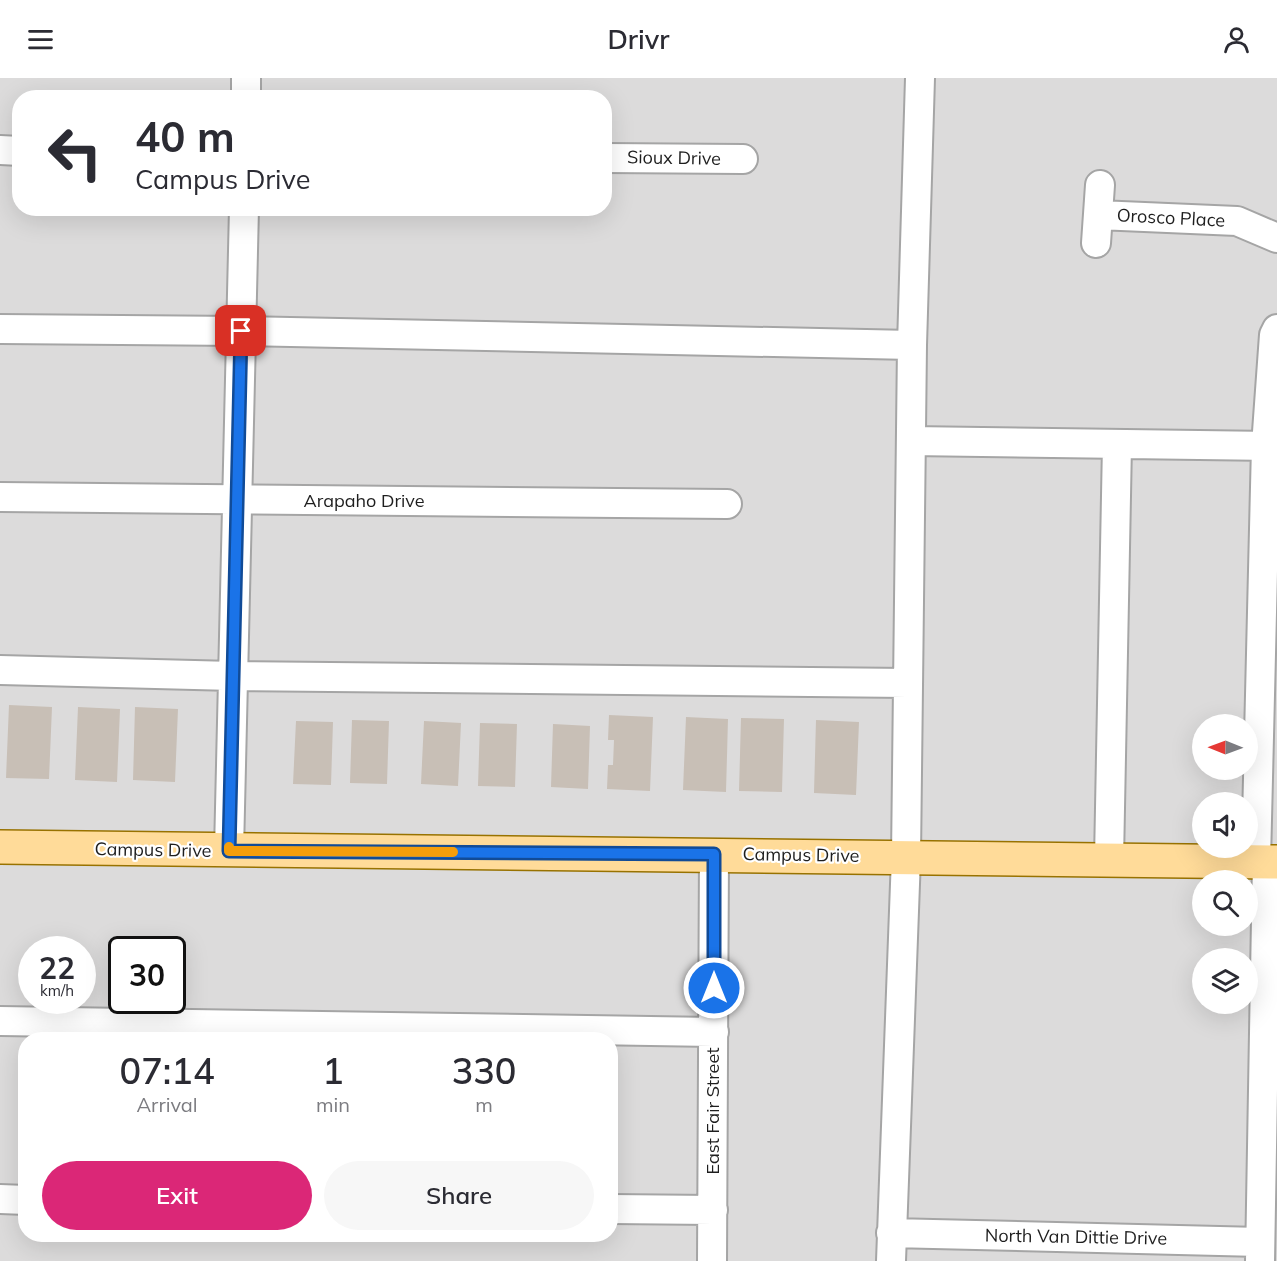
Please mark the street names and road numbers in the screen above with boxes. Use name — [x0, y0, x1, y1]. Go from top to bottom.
street label: Sioux Drive — [627, 145, 721, 170]
street label: Orosco Place — [1116, 203, 1226, 232]
street label: Arapaho Drive — [303, 489, 425, 512]
street label: Campus Drive — [94, 837, 212, 862]
street label: Campus Drive — [742, 842, 860, 867]
street label: East Fair Street — [701, 1048, 724, 1174]
street label: North Van Dittie Drive — [985, 1223, 1167, 1250]

